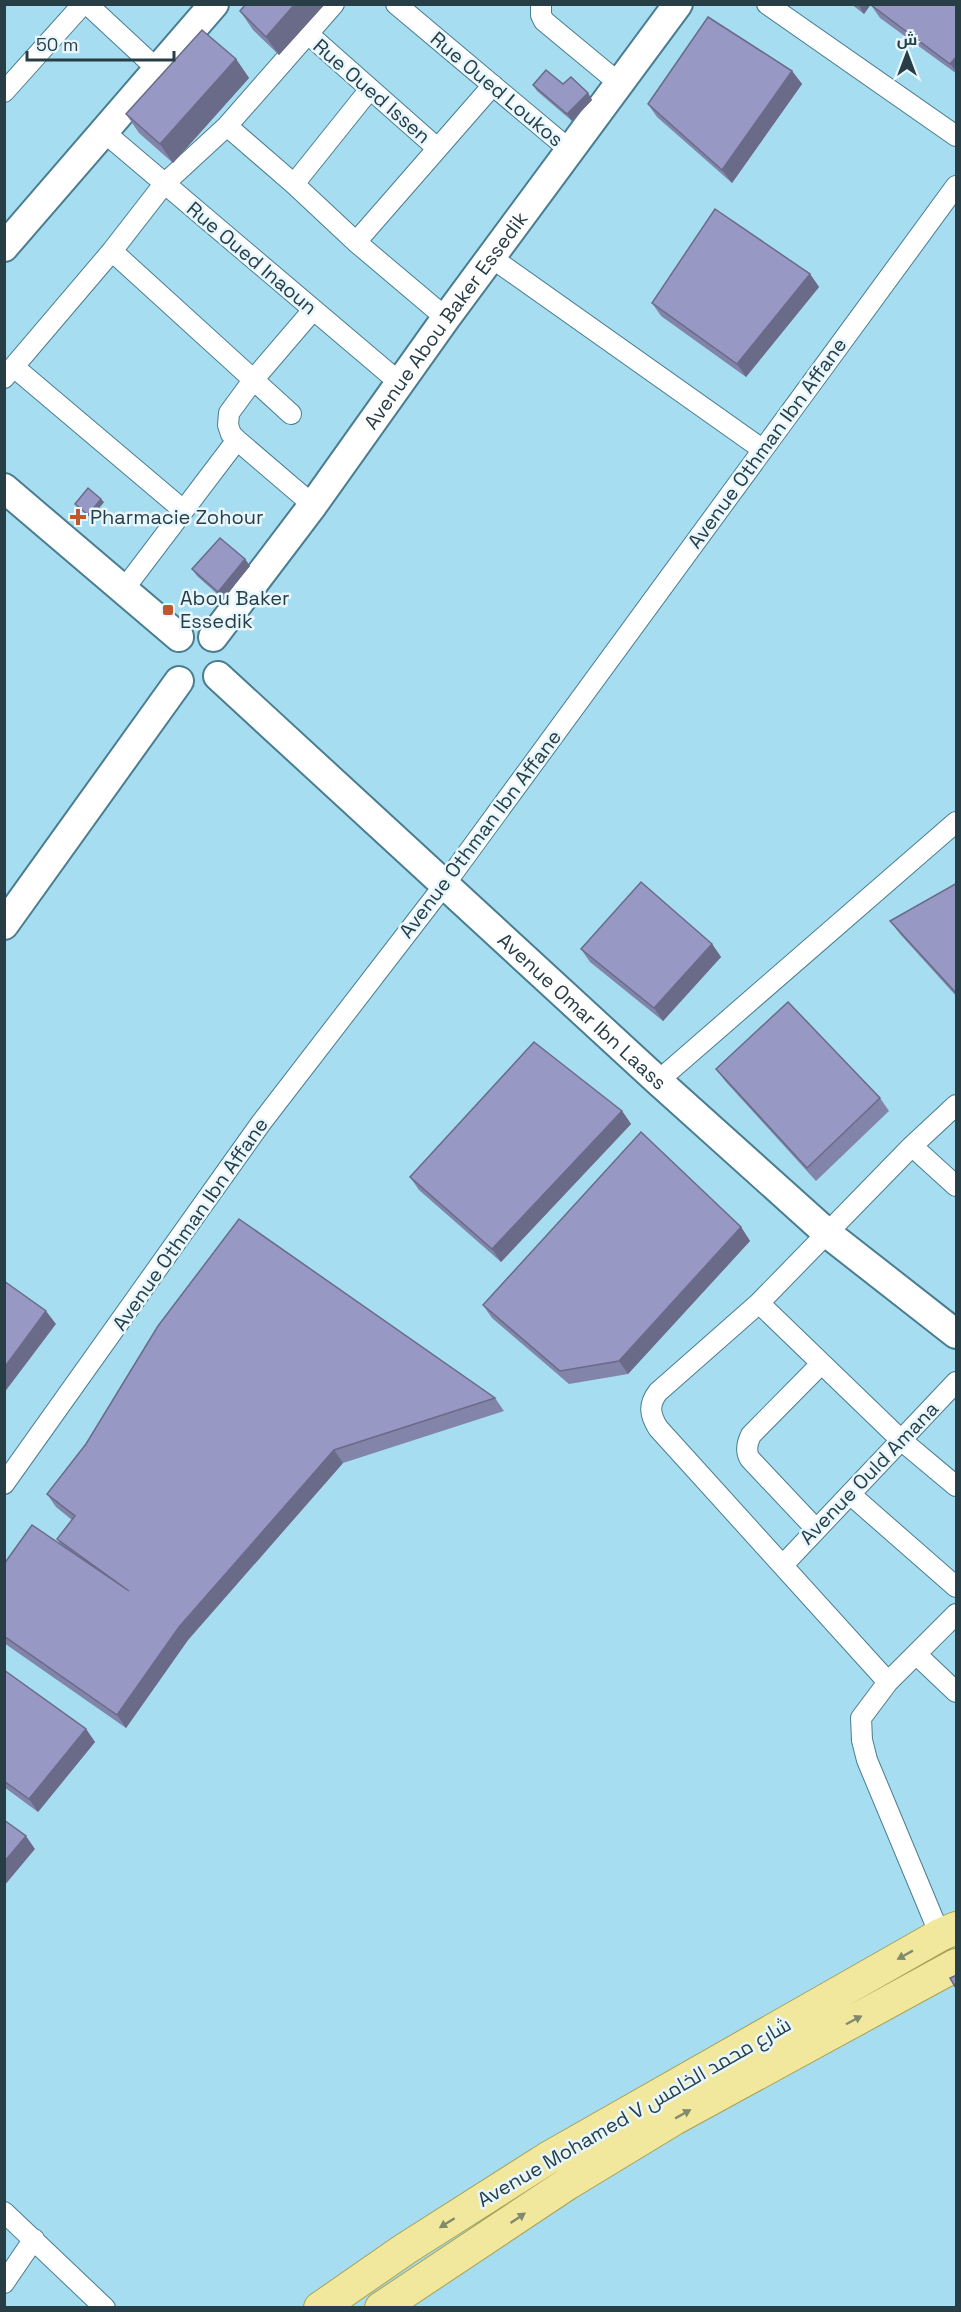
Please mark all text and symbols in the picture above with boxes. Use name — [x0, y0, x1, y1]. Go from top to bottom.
scale bar — [27, 24, 174, 62]
north arrow — [877, 24, 937, 84]
street label: Rue Oued Loukos — [425, 26, 569, 152]
text: ش — [897, 29, 917, 50]
text: 50 m — [36, 33, 78, 56]
street label: Rue Oued Issen — [308, 33, 436, 149]
street label: Rue Oued Inaoun — [181, 196, 323, 320]
street label: Avenue Abou Baker Essedik — [358, 206, 534, 434]
street label: Avenue Othman Ibn Affane — [682, 332, 852, 554]
place label: Pharmacie Zohour — [90, 504, 264, 530]
marker: Pharmacie Zohour — [71, 510, 85, 524]
place label: Abou Baker Essedik — [180, 585, 290, 634]
marker: Abou Baker Essedik — [161, 603, 175, 617]
street label: Avenue Othman Ibn Affane — [393, 725, 567, 943]
street label: Avenue Omar Ibn Laass — [492, 927, 672, 1096]
street label: Avenue Othman Ibn Affane — [106, 1112, 274, 1336]
street label: Avenue Ould Amana — [794, 1396, 944, 1550]
one-way arrow — [896, 1950, 913, 1960]
street label: Avenue Mohamed V شارع محمد الخامس — [472, 2011, 796, 2214]
one-way arrow — [845, 2015, 862, 2025]
one-way arrow — [674, 2109, 691, 2119]
one-way arrow — [509, 2212, 525, 2224]
one-way arrow — [438, 2218, 455, 2229]

